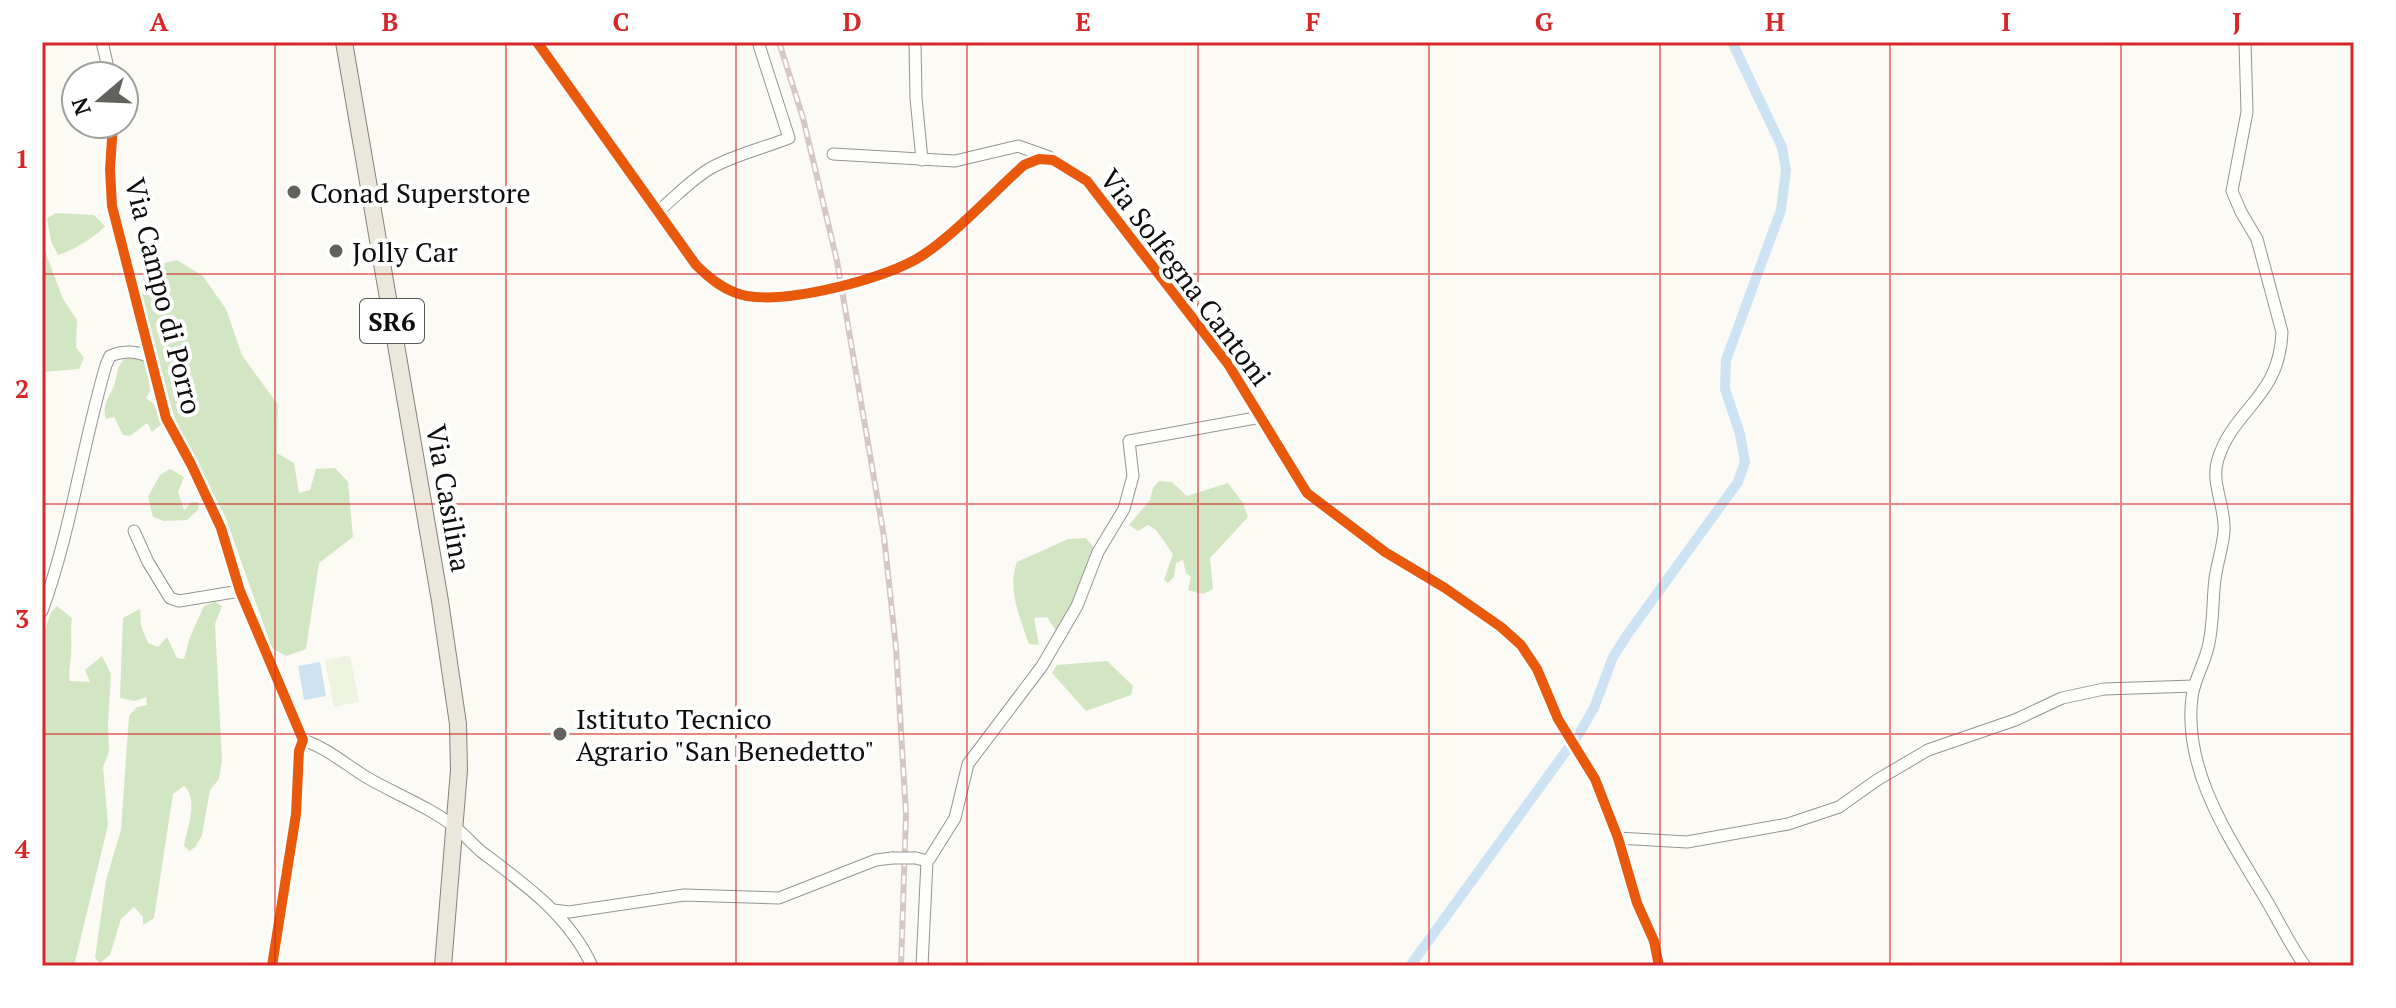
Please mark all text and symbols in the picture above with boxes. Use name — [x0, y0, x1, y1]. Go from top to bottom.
text: A — [150, 4, 169, 38]
text: B — [382, 4, 398, 38]
text: C — [613, 4, 629, 38]
text: D — [842, 4, 862, 38]
text: E — [1075, 4, 1091, 38]
text: F — [1306, 4, 1321, 38]
text: G — [1535, 4, 1554, 38]
text: H — [1765, 4, 1785, 38]
text: I — [2001, 4, 2011, 38]
text: J — [2232, 4, 2242, 38]
north arrow — [60, 60, 140, 140]
text: N — [64, 94, 97, 119]
text: 1 — [15, 141, 29, 175]
street label: Via Solfegna Cantoni — [1092, 161, 1280, 393]
street label: Via Campo di Porro — [117, 174, 211, 418]
place label: Conad Superstore — [310, 174, 531, 211]
marker: Conad Superstore — [285, 183, 303, 201]
place label: Jolly Car — [352, 233, 458, 270]
marker: Jolly Car — [327, 242, 345, 260]
road number: SR6 — [360, 299, 424, 343]
text: 2 — [15, 371, 29, 405]
street label: Via Casilina — [418, 421, 480, 575]
text: 3 — [15, 601, 29, 635]
place label: Istituto Tecnico Agrario "San Benedetto" — [576, 700, 875, 769]
marker: Istituto Tecnico Agrario "San Benedetto" — [551, 725, 569, 743]
text: 4 — [15, 831, 30, 865]

